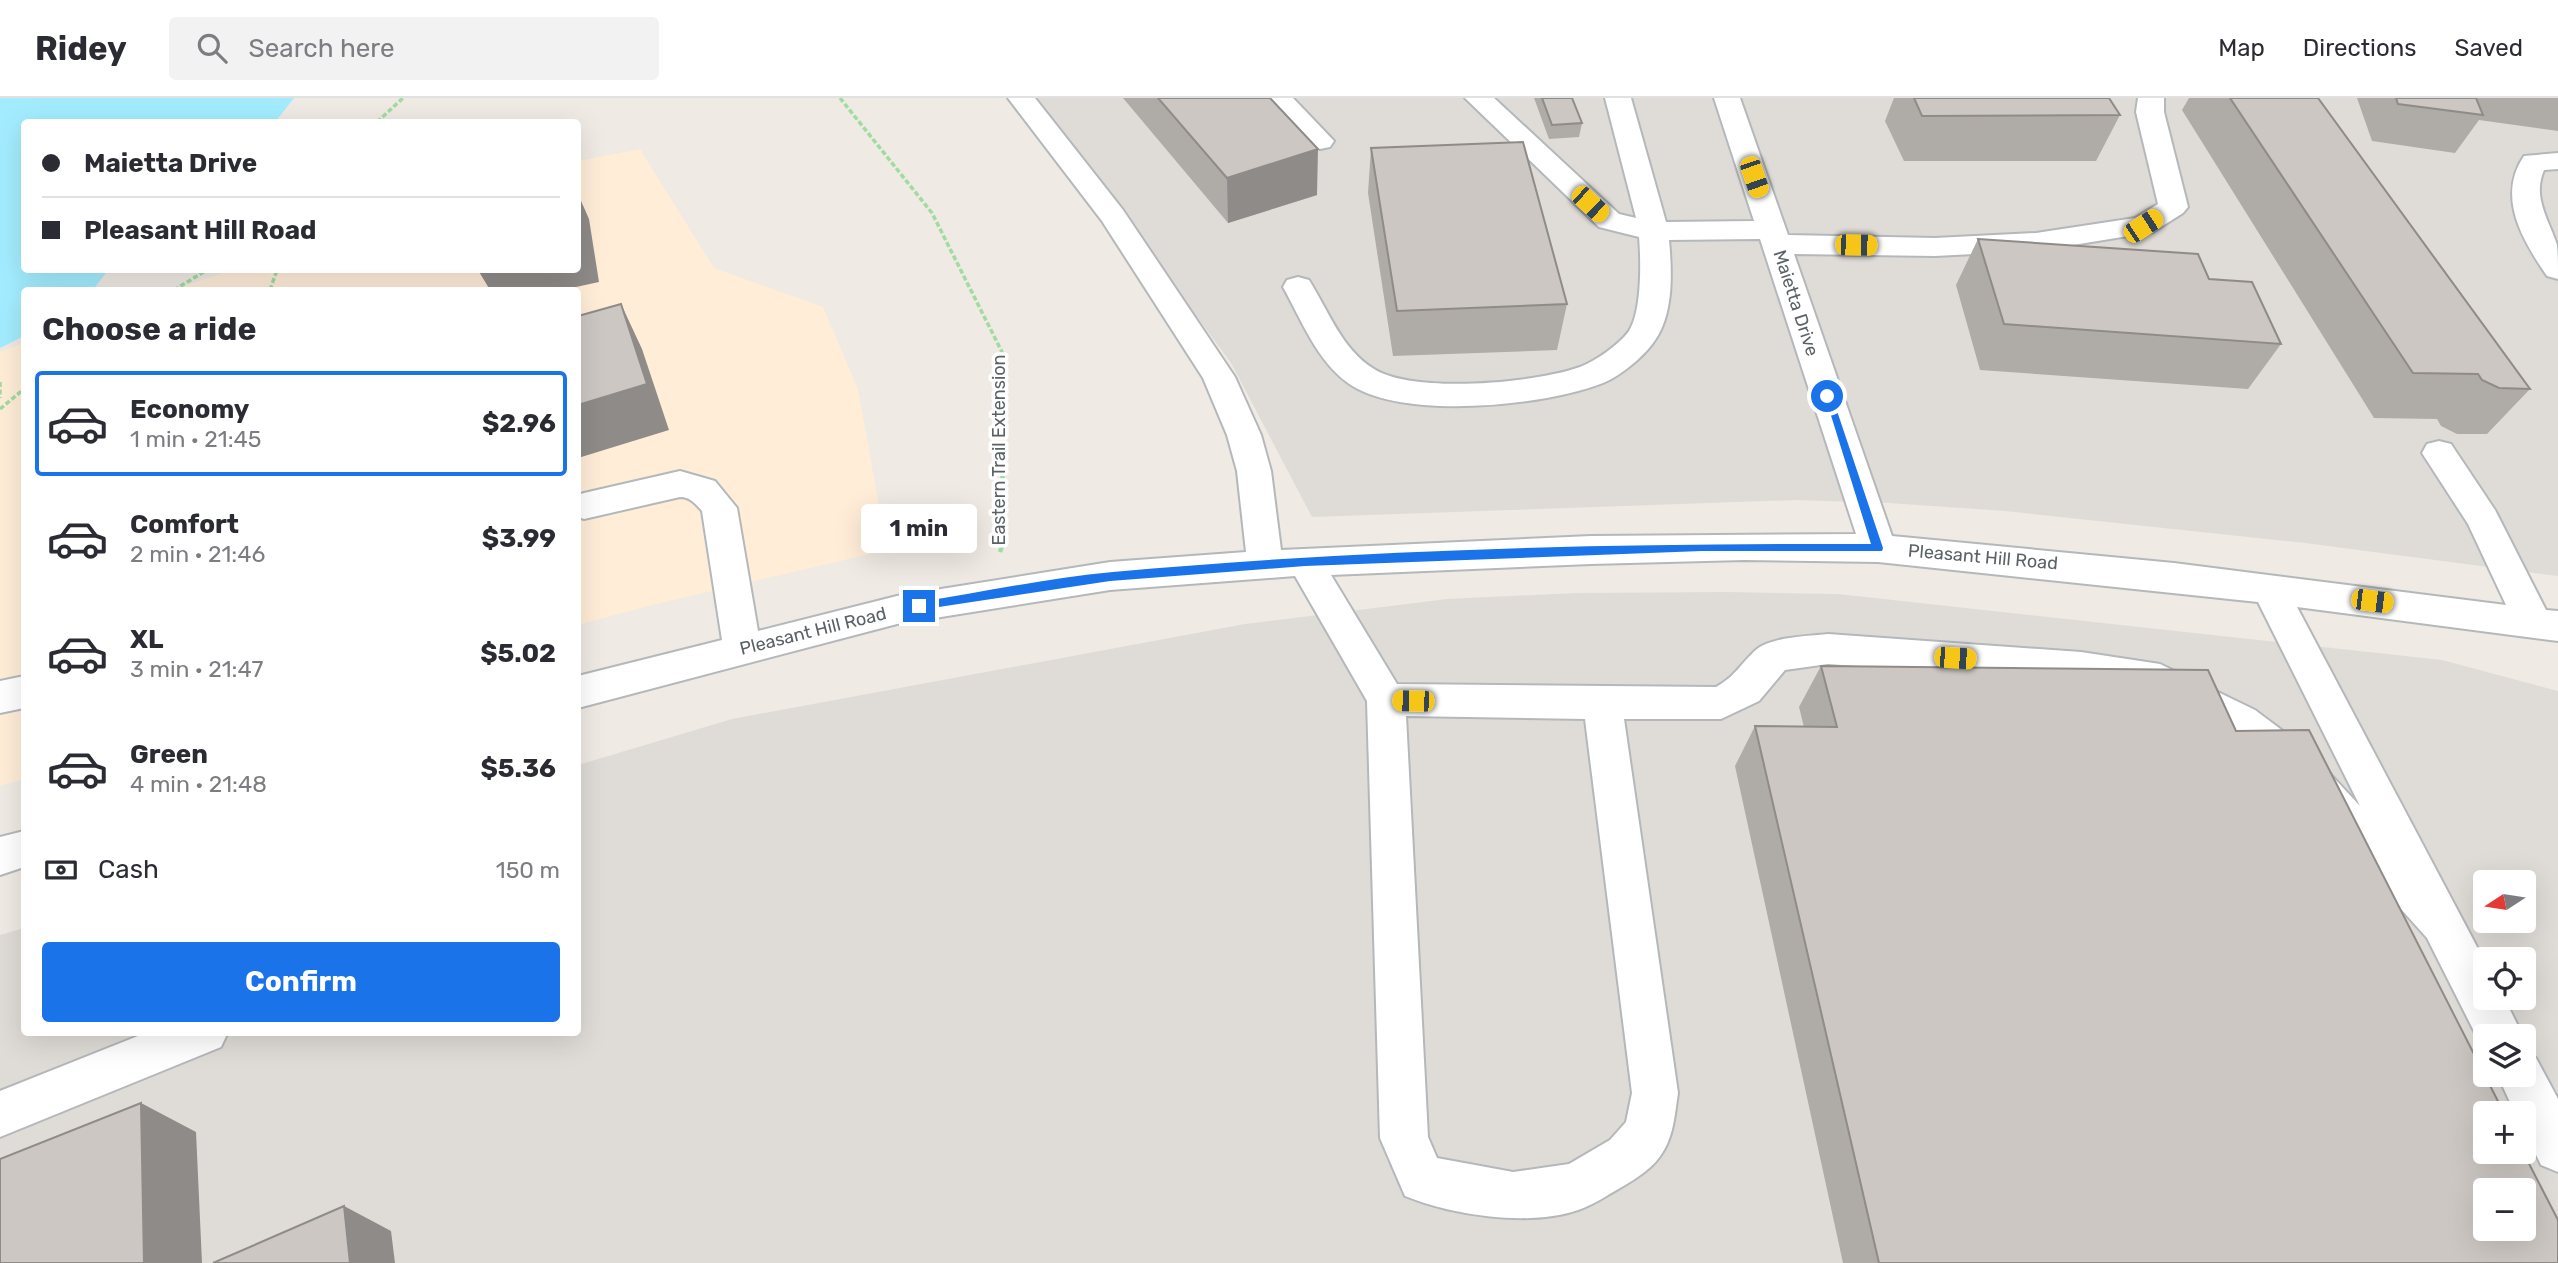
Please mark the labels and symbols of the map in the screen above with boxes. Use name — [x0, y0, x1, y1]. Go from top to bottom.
car — [1738, 154, 1771, 200]
car — [1568, 182, 1613, 226]
car — [2120, 206, 2167, 246]
car — [1835, 234, 1878, 256]
street label: Maietta Drive — [1768, 247, 1824, 359]
street label: Eastern Trail Extension — [988, 355, 1010, 545]
route start — [1811, 380, 1843, 412]
callout: 1 min — [861, 504, 977, 554]
street label: Pleasant Hill Road — [1907, 539, 2059, 575]
car — [2350, 588, 2395, 614]
route end — [903, 590, 935, 622]
street label: Pleasant Hill Road — [737, 602, 889, 660]
car — [1934, 646, 1977, 670]
car — [1392, 690, 1435, 712]
north arrow — [2473, 870, 2536, 933]

